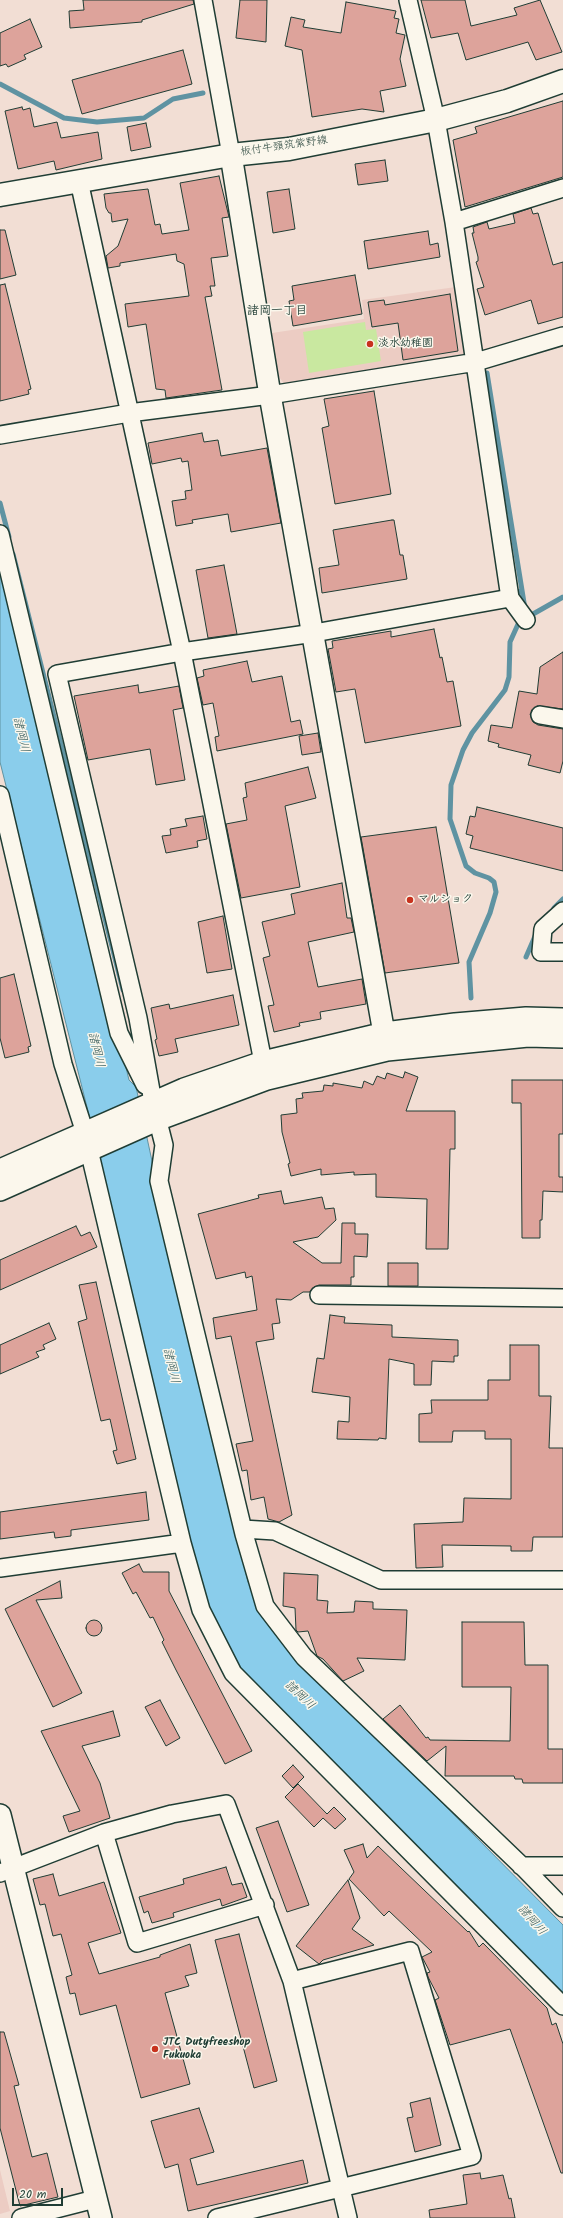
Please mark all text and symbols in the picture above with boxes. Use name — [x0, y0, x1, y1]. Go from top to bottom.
street label: 板付牛頸筑紫野線 — [240, 134, 328, 160]
district label: 諸岡一丁目 — [247, 305, 307, 319]
place label: 淡水幼稚園 — [378, 337, 433, 351]
marker: 淡水幼稚園 — [365, 339, 375, 349]
water label: 諸岡川 — [9, 716, 31, 754]
place label: マルショク — [418, 893, 473, 907]
marker: マルショク — [405, 895, 415, 905]
water label: 諸岡川 — [84, 1031, 106, 1069]
water label: 諸岡川 — [159, 1347, 181, 1385]
water label: 諸岡川 — [281, 1678, 317, 1714]
water label: 諸岡川 — [514, 1903, 548, 1939]
place label: JTC Dutyfreeshop Fukuoka — [163, 2036, 250, 2062]
marker: JTC Dutyfreeshop Fukuoka — [150, 2044, 160, 2054]
scale bar — [14, 2180, 65, 2206]
text: 20 m — [19, 2185, 46, 2204]

